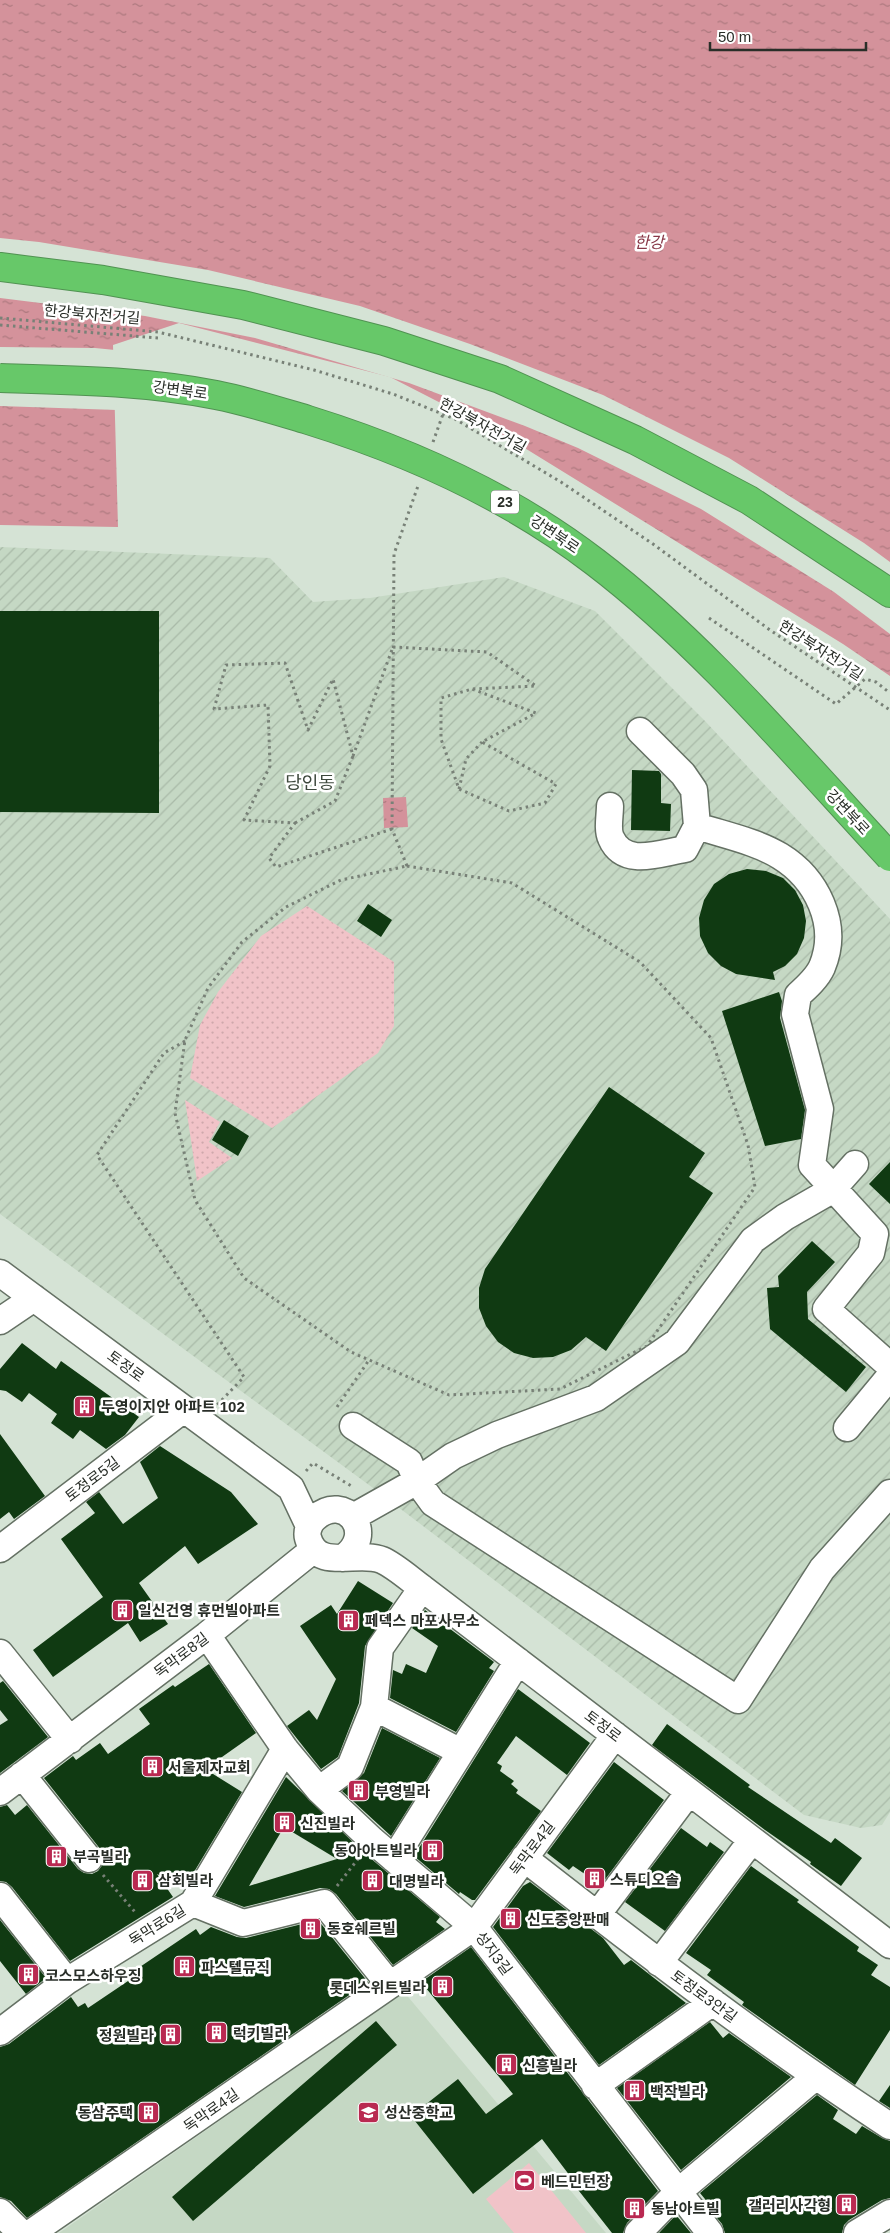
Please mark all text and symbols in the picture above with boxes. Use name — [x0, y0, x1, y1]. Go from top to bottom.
scale bar — [710, 20, 866, 52]
text: 50 m — [718, 28, 751, 45]
water label: 한강 — [634, 234, 666, 251]
street label: 한강북자전거길 — [43, 301, 141, 327]
street label: 강변북로 — [151, 378, 209, 402]
street label: 한강북자전거길 — [437, 394, 529, 456]
road number: 23 — [491, 491, 519, 514]
street label: 강변북로 — [527, 512, 583, 556]
street label: 한강북자전거길 — [776, 617, 866, 683]
district label: 당인동 — [285, 773, 335, 793]
street label: 강변북로 — [823, 786, 873, 838]
street label: 토정로 — [104, 1347, 148, 1385]
building icon: 두영이지안 아파트 102 — [73, 1394, 97, 1418]
place label: 두영이지안 아파트 102 — [101, 1398, 245, 1415]
street label: 토정로5길 — [62, 1453, 122, 1505]
building icon: 일신건영 휴먼빌아파트 — [110, 1598, 134, 1622]
place label: 일신건영 휴먼빌아파트 — [138, 1602, 280, 1619]
building icon: 페덱스 마포사무소 — [337, 1608, 361, 1632]
place label: 페덱스 마포사무소 — [365, 1612, 480, 1629]
street label: 독막로8길 — [151, 1629, 211, 1681]
street label: 토정로 — [581, 1707, 625, 1745]
building icon: 서울제자교회 — [140, 1755, 164, 1779]
place label: 서울제자교회 — [168, 1759, 251, 1776]
building icon: 부영빌라 — [347, 1779, 371, 1803]
place label: 부영빌라 — [375, 1783, 430, 1800]
building icon: 신진빌라 — [272, 1811, 296, 1835]
place label: 신진빌라 — [300, 1815, 355, 1832]
street label: 독막로4길 — [506, 1818, 558, 1878]
building icon: 동아아트빌라 — [421, 1838, 445, 1862]
place label: 동아아트빌라 — [334, 1842, 417, 1859]
building icon: 부곡빌라 — [45, 1844, 69, 1868]
place label: 부곡빌라 — [73, 1848, 128, 1865]
building icon: 스튜디오솔 — [582, 1867, 606, 1891]
building icon: 삼회빌라 — [130, 1868, 154, 1892]
building icon: 대명빌라 — [361, 1869, 385, 1893]
place label: 스튜디오솔 — [610, 1871, 679, 1888]
place label: 삼회빌라 — [158, 1872, 213, 1889]
place label: 대명빌라 — [389, 1873, 444, 1890]
street label: 독막로6길 — [126, 1901, 188, 1949]
building icon: 신도중앙판매 — [499, 1907, 523, 1931]
place label: 신도중앙판매 — [527, 1911, 610, 1928]
building icon: 동호쉐르빌 — [299, 1916, 323, 1940]
place label: 동호쉐르빌 — [327, 1920, 396, 1937]
street label: 성지3길 — [472, 1928, 516, 1978]
building icon: 파스텔뮤직 — [173, 1955, 197, 1979]
place label: 파스텔뮤직 — [201, 1959, 270, 1976]
building icon: 코스모스하우징 — [17, 1963, 41, 1987]
street label: 토정로3안길 — [668, 1966, 740, 2026]
place label: 코스모스하우징 — [45, 1967, 142, 1984]
building icon: 롯데스위트빌라 — [430, 1975, 454, 1999]
place label: 롯데스위트빌라 — [329, 1979, 426, 1996]
building icon: 럭키빌라 — [205, 2021, 229, 2045]
building icon: 정원빌라 — [158, 2023, 182, 2047]
place label: 럭키빌라 — [233, 2025, 288, 2042]
place label: 정원빌라 — [99, 2027, 154, 2044]
building icon: 신흥빌라 — [494, 2053, 518, 2077]
place label: 신흥빌라 — [522, 2057, 577, 2074]
building icon: 백작빌라 — [622, 2079, 646, 2103]
place label: 백작빌라 — [650, 2083, 705, 2100]
street label: 독막로4길 — [180, 2085, 242, 2135]
building icon: 동삼주택 — [137, 2100, 161, 2124]
school or university icon: 성산중학교 — [356, 2100, 380, 2124]
place label: 동삼주택 — [78, 2104, 133, 2121]
place label: 성산중학교 — [384, 2104, 453, 2121]
sports icon: 베드민턴장 — [513, 2169, 537, 2193]
place label: 베드민턴장 — [541, 2173, 610, 2190]
building icon: 갤러리사각형 — [835, 2193, 859, 2217]
building icon: 동남아트빌 — [623, 2196, 647, 2220]
place label: 갤러리사각형 — [748, 2197, 831, 2214]
place label: 동남아트빌 — [651, 2200, 720, 2217]

